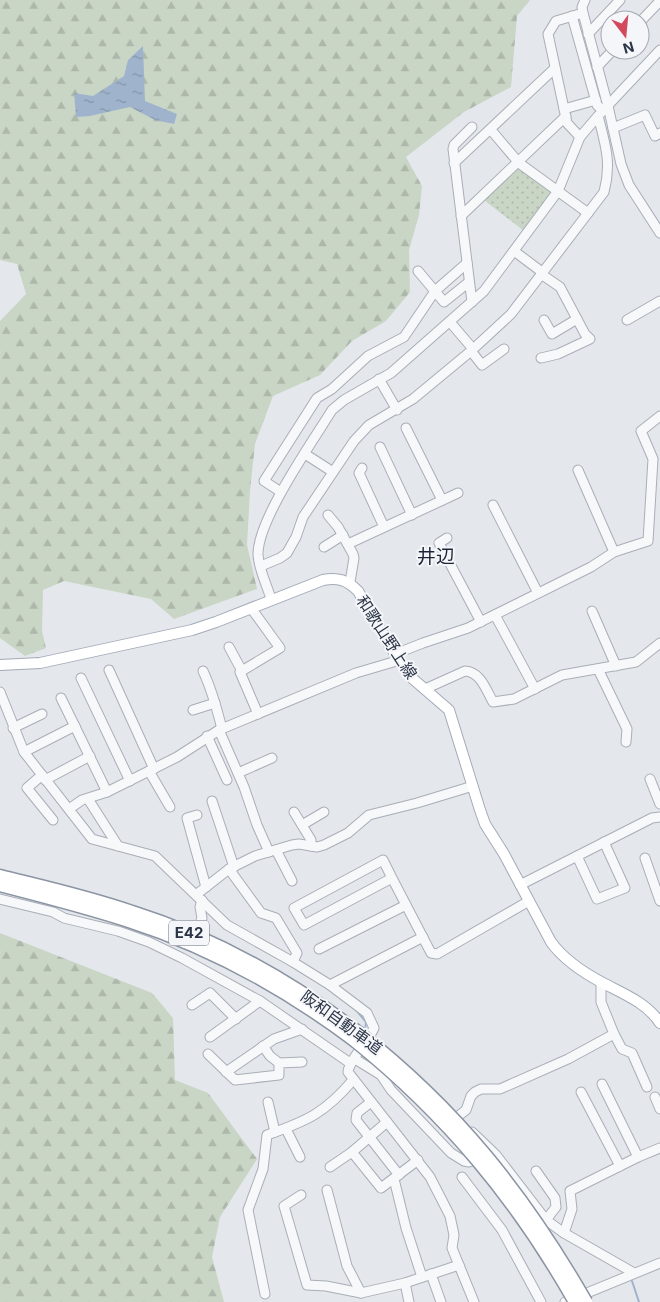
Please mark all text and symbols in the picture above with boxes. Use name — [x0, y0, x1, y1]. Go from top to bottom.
north arrow — [600, 10, 650, 60]
text: N — [621, 38, 636, 58]
district label: 井辺 — [417, 545, 455, 568]
street label: 和歌山野上線 — [352, 591, 422, 683]
road number: E42 — [169, 920, 209, 946]
street label: 阪和自動車道 — [297, 986, 387, 1058]

